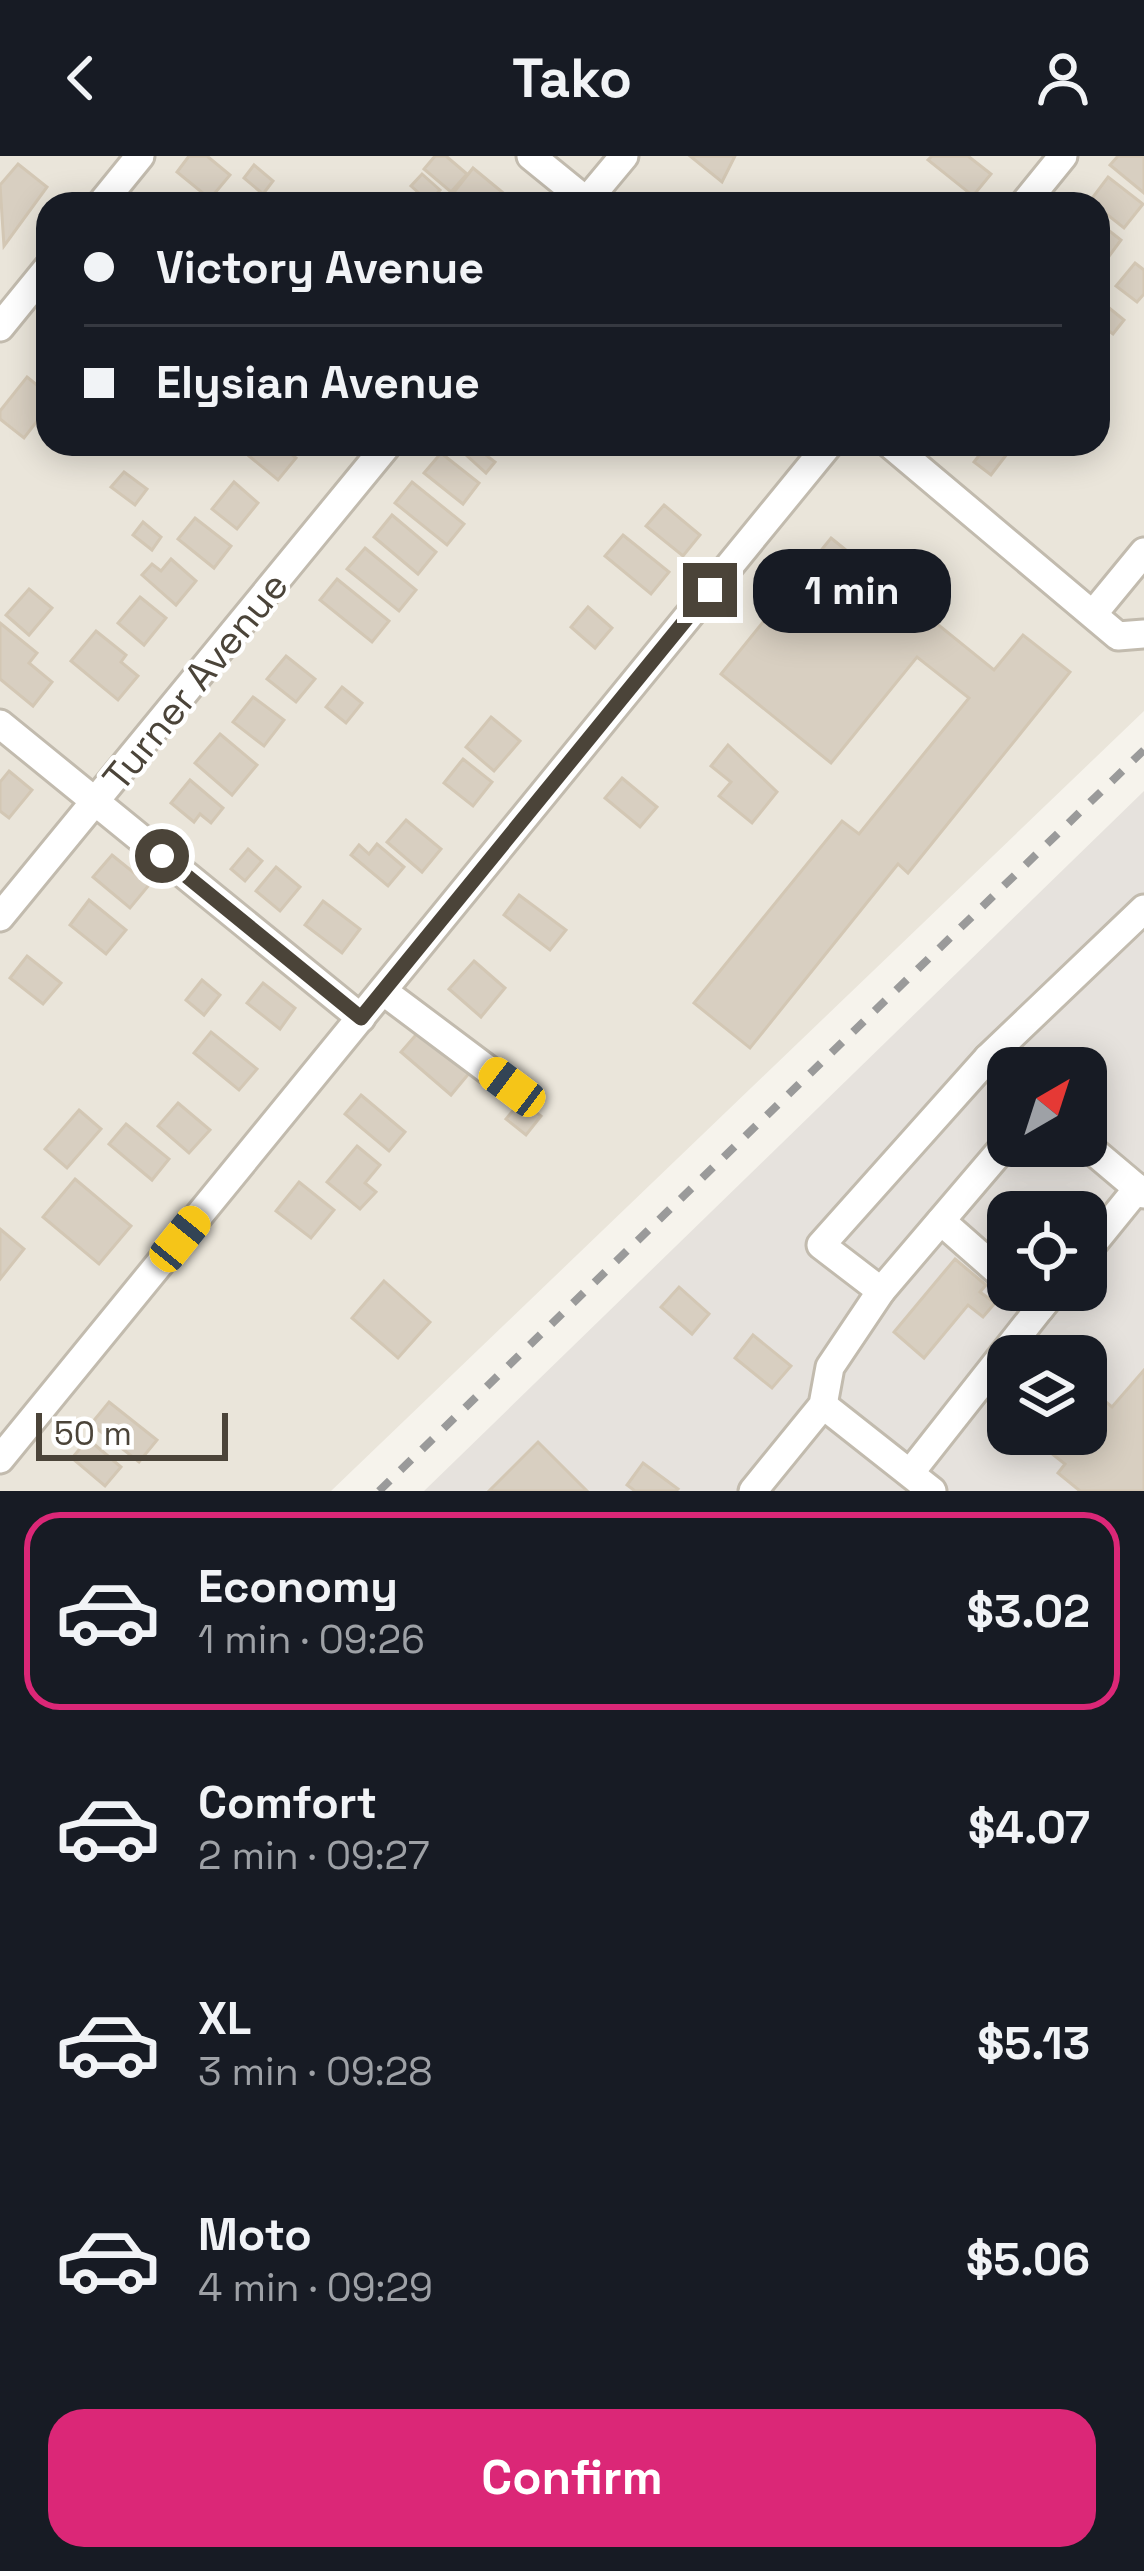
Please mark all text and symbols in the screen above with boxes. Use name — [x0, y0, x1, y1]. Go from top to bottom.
text: Tako — [512, 44, 632, 113]
icon: back — [48, 45, 114, 111]
icon: person — [1030, 45, 1096, 111]
text: Victory Avenue — [156, 239, 484, 296]
text: Elysian Avenue — [156, 354, 480, 411]
callout: 1 min — [752, 548, 950, 632]
street label: Turner Avenue — [92, 562, 299, 801]
route end — [683, 563, 737, 617]
text: 1 min — [804, 566, 900, 615]
route start — [135, 829, 189, 883]
north arrow — [987, 1047, 1107, 1167]
map controls — [987, 1047, 1107, 1455]
car — [472, 1051, 552, 1123]
button: locate — [987, 1191, 1107, 1311]
car — [143, 1200, 217, 1278]
button: layers — [987, 1335, 1107, 1455]
scale bar — [36, 1407, 228, 1460]
text: 50 m — [54, 1413, 132, 1455]
icon: car — [54, 1557, 162, 1665]
text: Economy — [198, 1558, 398, 1615]
text: $3.02 — [967, 1583, 1090, 1640]
text: 1 min · 09:26 — [198, 1615, 425, 1664]
icon: car — [54, 1773, 162, 1881]
text: Comfort — [198, 1774, 377, 1831]
text: $4.07 — [968, 1799, 1090, 1856]
text: 2 min · 09:27 — [198, 1831, 430, 1880]
icon: car — [54, 1989, 162, 2097]
text: XL — [198, 1990, 251, 2047]
text: $5.13 — [977, 2015, 1090, 2072]
text: 3 min · 09:28 — [198, 2047, 432, 2096]
icon: car — [54, 2205, 162, 2313]
text: Moto — [198, 2206, 312, 2263]
text: $5.06 — [966, 2231, 1090, 2288]
text: 4 min · 09:29 — [198, 2263, 433, 2312]
button: Confirm — [48, 2409, 1096, 2547]

